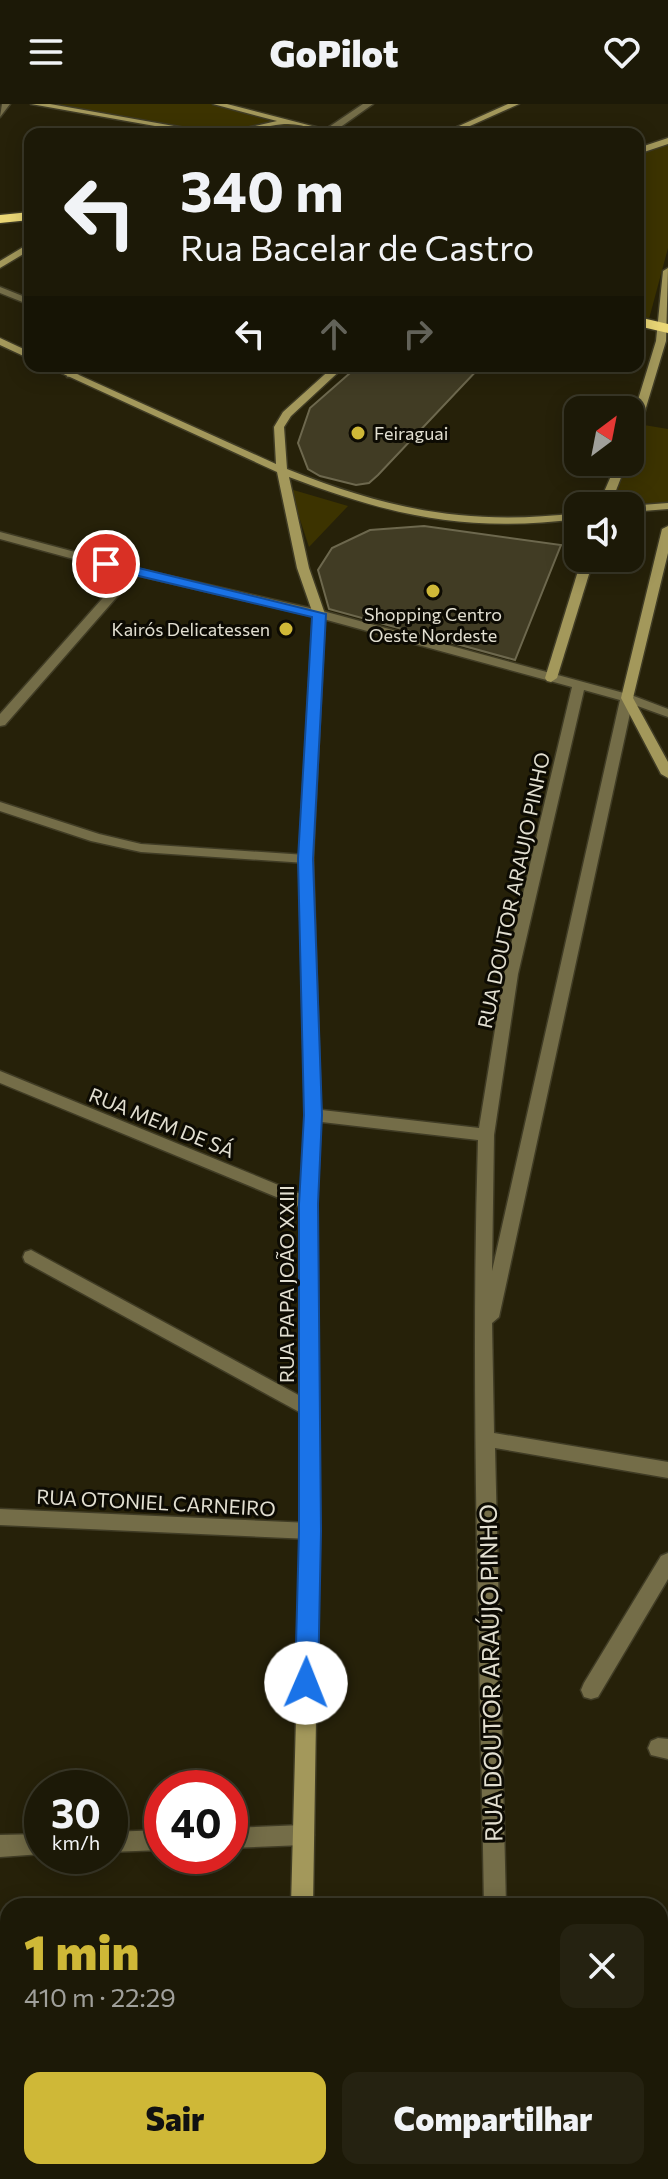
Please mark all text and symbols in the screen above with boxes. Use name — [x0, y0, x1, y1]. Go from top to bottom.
icon: menu — [24, 30, 68, 74]
text: GoPilot — [269, 30, 399, 74]
icon: heart — [600, 30, 644, 74]
text: 340 m — [180, 155, 344, 224]
icon: left — [48, 160, 152, 264]
text: Rua Bacelar de Castro — [180, 224, 534, 268]
icon: left — [228, 312, 272, 356]
icon: ahead — [312, 312, 356, 356]
icon: right — [396, 312, 440, 356]
north arrow — [564, 396, 644, 476]
map controls — [564, 396, 644, 572]
place label: Feiraguai — [374, 422, 448, 444]
marker: Feiraguai — [349, 424, 367, 442]
button: sound — [564, 492, 644, 572]
pin — [72, 530, 140, 598]
icon: arrive — [84, 542, 128, 586]
marker: Shopping Centro Oeste Nordeste — [424, 582, 442, 600]
place label: Shopping Centro Oeste Nordeste — [364, 603, 502, 646]
place label: Kairós Delicatessen — [112, 618, 270, 640]
marker: Kairós Delicatessen — [277, 620, 295, 638]
street label: RUA DOUTOR ARAUJO PINHO — [472, 750, 554, 1030]
street label: RUA MEM DE SÁ — [86, 1082, 238, 1162]
street label: RUA PAPA JOÃO XXIII — [274, 1185, 298, 1383]
street label: RUA OTONIEL CARNEIRO — [36, 1484, 276, 1520]
street label: RUA DOUTOR ARAÚJO PINHO — [473, 1504, 507, 1842]
position arrow — [264, 1641, 348, 1725]
speed limit sign: 40 — [144, 1770, 248, 1874]
text: 30 — [51, 1787, 101, 1836]
text: km/h — [52, 1830, 100, 1854]
text: 1 min — [24, 1921, 139, 1980]
button: close — [560, 1924, 644, 2008]
text: 410 m · 22:29 — [24, 1981, 176, 2012]
button: Sair — [24, 2072, 326, 2164]
button: Compartilhar — [342, 2072, 644, 2164]

